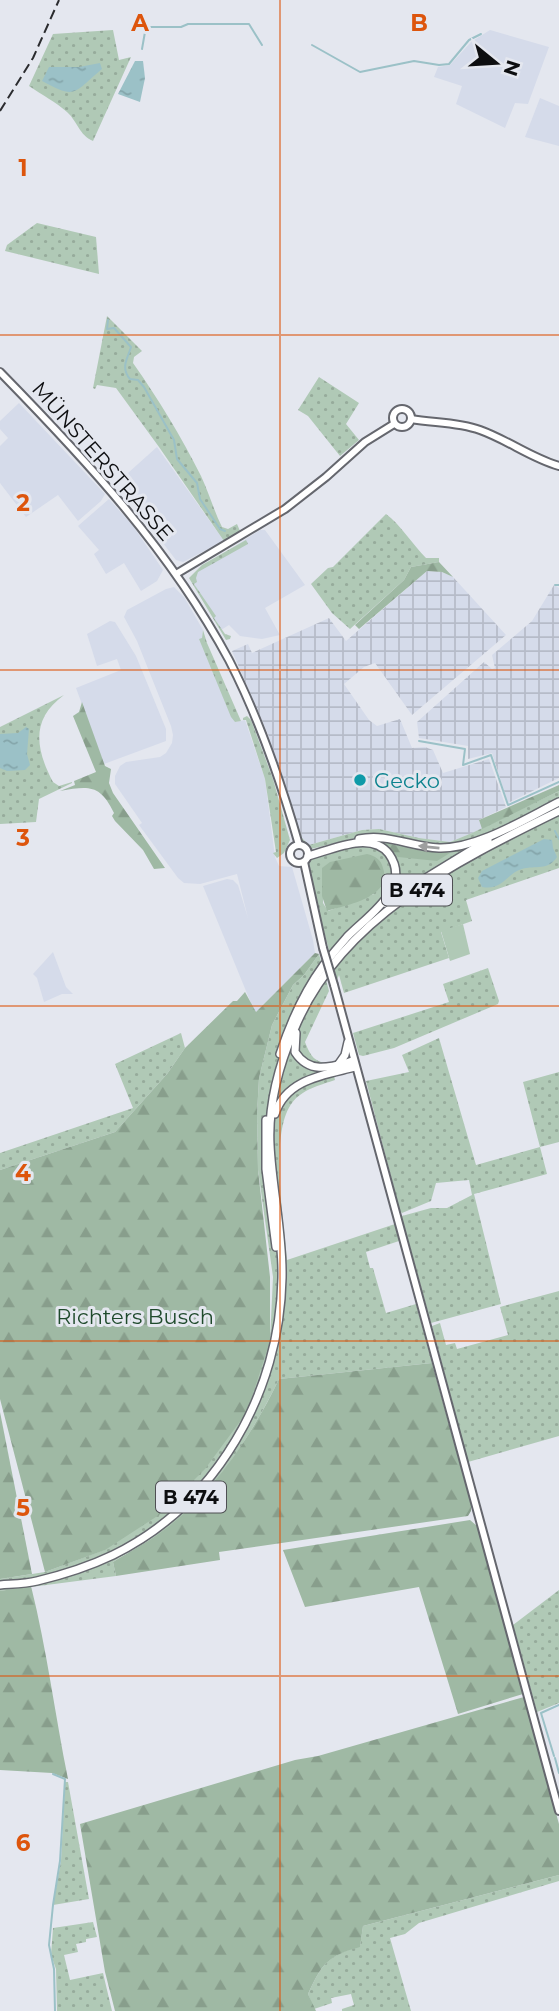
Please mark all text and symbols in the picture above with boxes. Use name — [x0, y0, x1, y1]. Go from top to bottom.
text: A — [130, 9, 149, 37]
text: B — [410, 9, 428, 37]
north arrow — [461, 28, 531, 98]
text: N — [498, 57, 525, 79]
text: 1 — [18, 154, 28, 182]
street label: MÜNSTERSTRASSE — [27, 376, 179, 546]
text: 2 — [16, 489, 30, 517]
place label: Gecko — [374, 768, 440, 793]
marker: Gecko — [352, 772, 368, 788]
text: 3 — [15, 824, 30, 852]
one-way arrow — [418, 841, 440, 852]
road number: B 474 — [382, 874, 452, 906]
text: 4 — [15, 1159, 31, 1187]
park label: Richters Busch — [56, 1304, 214, 1329]
road number: B 474 — [156, 1482, 226, 1512]
text: 5 — [16, 1494, 30, 1522]
text: 6 — [16, 1829, 31, 1857]

